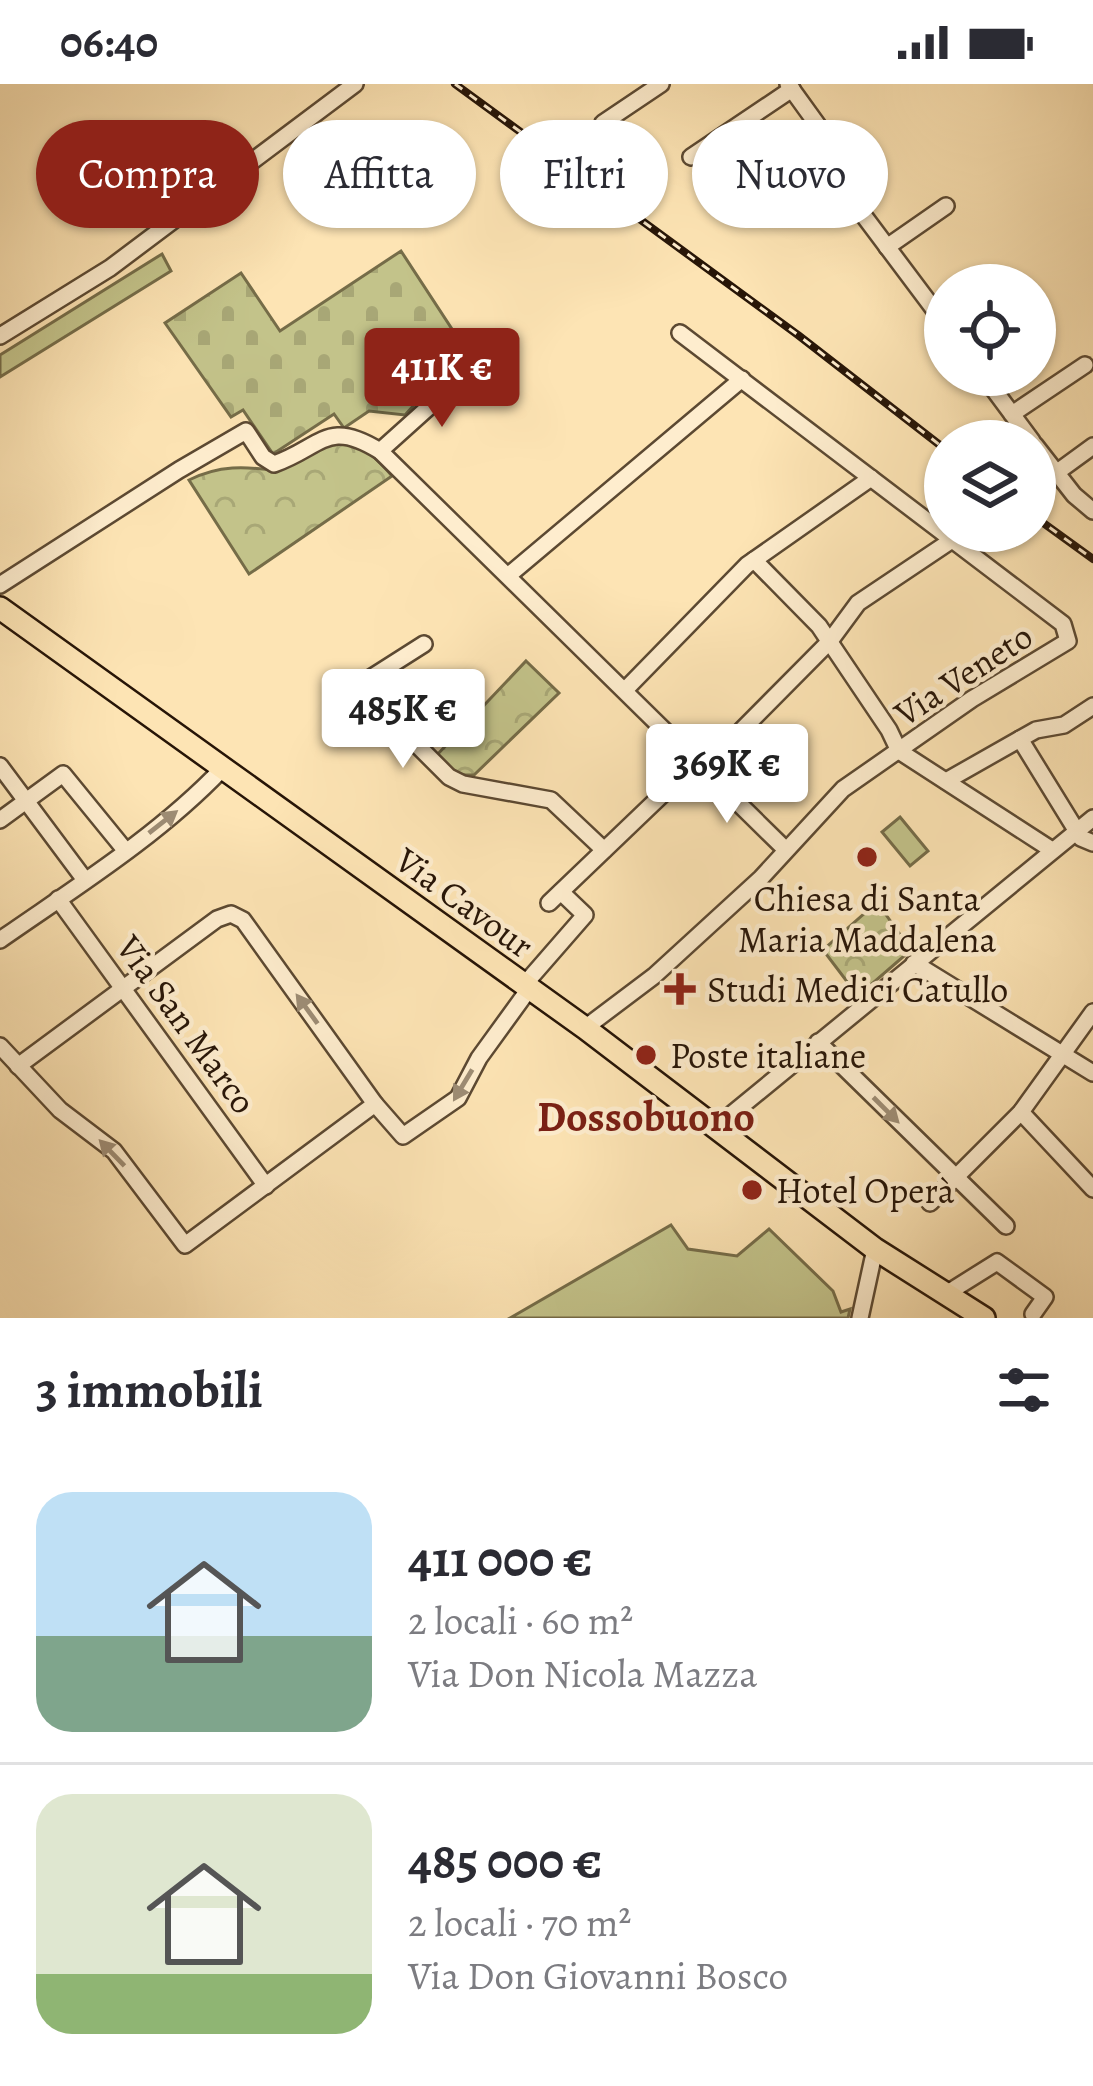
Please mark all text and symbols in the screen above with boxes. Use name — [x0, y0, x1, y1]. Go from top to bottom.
text: 06:40 — [60, 11, 158, 73]
chip: Compra — [36, 120, 259, 228]
chip: Affitta — [283, 120, 476, 228]
chip: Filtri — [500, 120, 668, 228]
chip: Nuovo — [692, 120, 888, 228]
map controls — [924, 264, 1056, 552]
button: locate — [924, 264, 1056, 396]
pin: 411K € — [344, 328, 540, 430]
text: 411K € — [391, 340, 493, 393]
button: layers — [924, 420, 1056, 552]
street label: Via Veneto — [884, 611, 1042, 738]
pin: 485K € — [305, 669, 501, 771]
text: 485K € — [349, 681, 457, 734]
pin: 369K € — [629, 724, 825, 826]
text: 369K € — [673, 736, 781, 789]
one-way arrow — [147, 810, 178, 834]
street label: Via Cavour — [385, 835, 544, 969]
marker: Chiesa di Santa Maria Maddalena — [854, 844, 880, 870]
place label: Chiesa di Santa Maria Maddalena — [738, 874, 996, 964]
street label: Via San Marco — [105, 924, 268, 1123]
place label: Studi Medici Catullo — [707, 965, 1008, 1014]
marker: Studi Medici Catullo — [664, 973, 696, 1005]
one-way arrow — [295, 993, 319, 1025]
place label: Poste italiane — [670, 1031, 866, 1080]
marker: Poste italiane — [633, 1042, 659, 1068]
one-way arrow — [453, 1068, 475, 1101]
district label: Dossobuono — [537, 1088, 755, 1145]
one-way arrow — [871, 1095, 900, 1123]
one-way arrow — [99, 1139, 127, 1168]
place label: Hotel Operà — [776, 1166, 955, 1215]
marker: Hotel Operà — [739, 1177, 765, 1203]
text: 3 immobili — [36, 1355, 263, 1425]
icon: filters — [991, 1357, 1057, 1423]
text: 411 000 € — [408, 1524, 592, 1594]
icon: home — [132, 1540, 276, 1684]
text: 2 locali · 60 m² — [408, 1594, 633, 1647]
text: Via Don Nicola Mazza — [408, 1647, 757, 1700]
text: 485 000 € — [408, 1826, 602, 1896]
icon: home — [132, 1842, 276, 1986]
text: 2 locali · 70 m² — [408, 1896, 631, 1949]
text: Via Don Giovanni Bosco — [408, 1949, 788, 2002]

